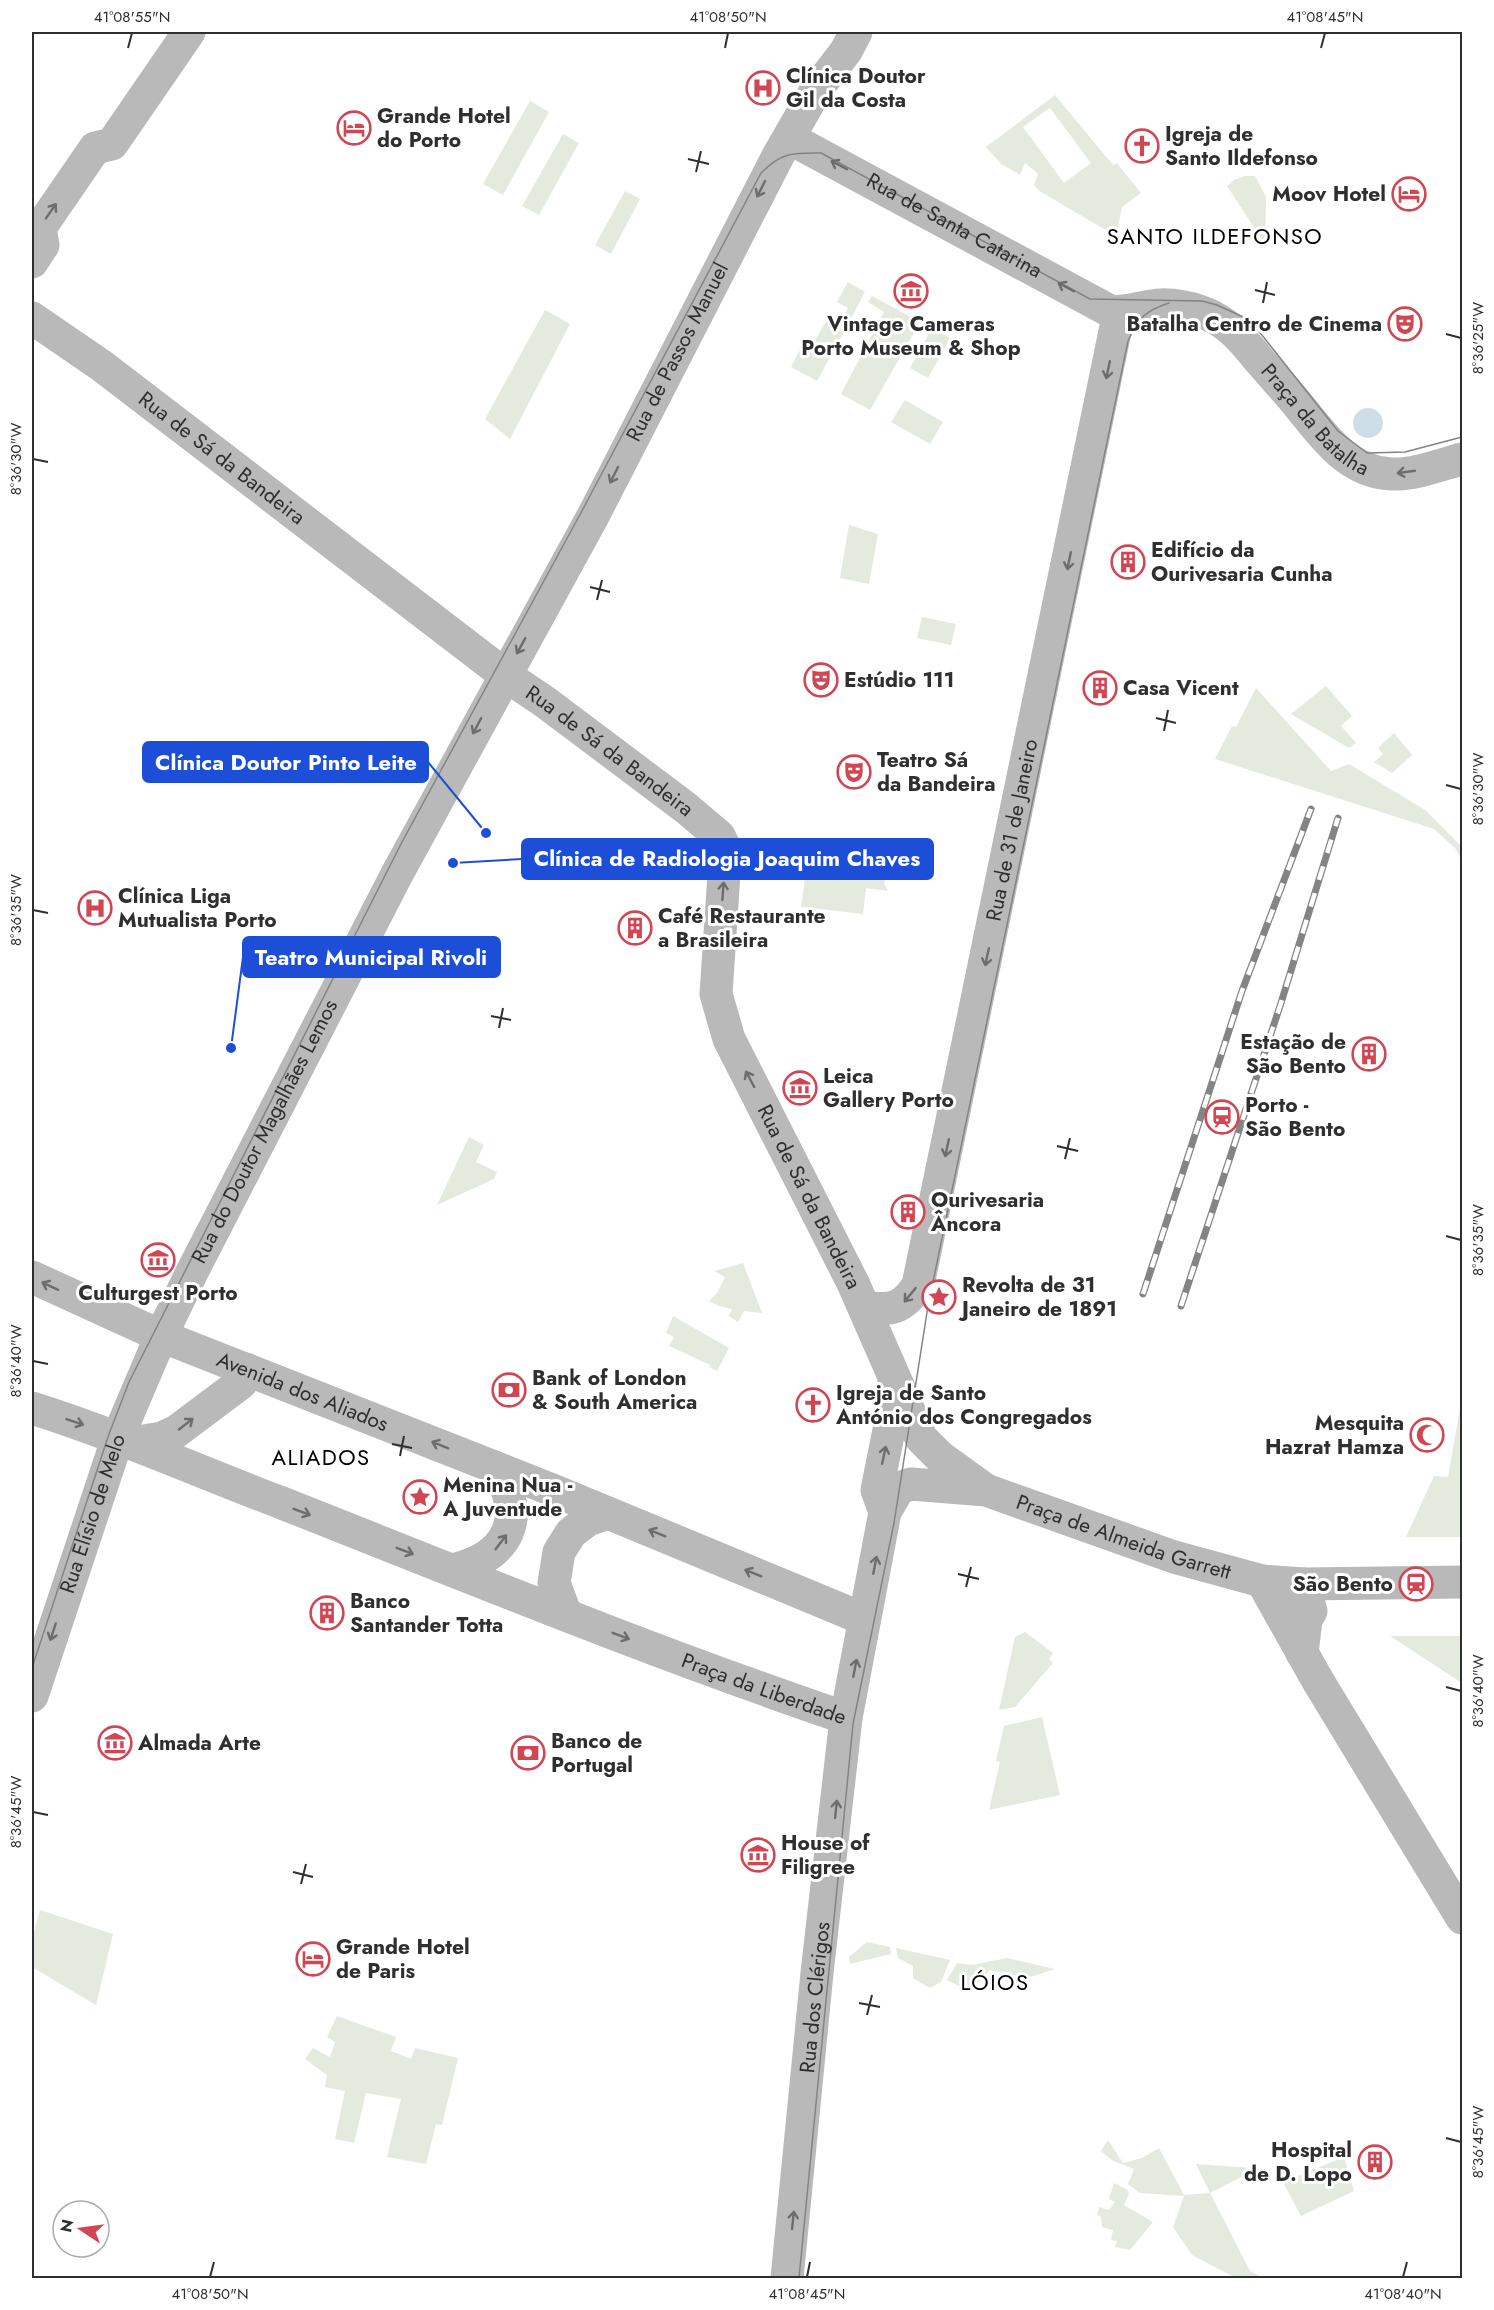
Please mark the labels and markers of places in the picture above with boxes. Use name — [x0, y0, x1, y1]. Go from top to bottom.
place label: Clínica Doutor Gil da Costa — [786, 61, 926, 115]
hospital icon: Clínica Doutor Gil da Costa — [745, 70, 781, 106]
place label: Grande Hotel do Porto — [377, 101, 511, 155]
hotel icon: Grande Hotel do Porto — [336, 110, 372, 146]
place label: Igreja de Santo Ildefonso — [1165, 119, 1318, 173]
church icon: Igreja de Santo Ildefonso — [1124, 128, 1160, 164]
hotel icon: Moov Hotel — [1391, 176, 1427, 212]
place label: Moov Hotel — [1272, 179, 1386, 209]
museum icon: Vintage Cameras Porto Museum & Shop — [893, 273, 929, 309]
theatre icon: Batalha Centro de Cinema — [1387, 306, 1423, 342]
place label: Vintage Cameras Porto Museum & Shop — [801, 309, 1021, 363]
place label: Batalha Centro de Cinema — [1127, 309, 1382, 339]
place label: Edifício da Ourivesaria Cunha — [1151, 535, 1333, 589]
building icon: Edifício da Ourivesaria Cunha — [1110, 544, 1146, 580]
theatre icon: Estúdio 111 — [803, 662, 839, 698]
place label: Estúdio 111 — [844, 665, 955, 695]
building icon: Casa Vicent — [1082, 670, 1118, 706]
place label: Casa Vicent — [1123, 673, 1239, 703]
callout: Clínica Doutor Pinto Leite — [143, 742, 428, 782]
place label: Teatro Sá da Bandeira — [877, 745, 996, 799]
theatre icon: Teatro Sá da Bandeira — [836, 754, 872, 790]
callout: Clínica de Radiologia Joaquim Chaves — [522, 839, 933, 879]
place label: Clínica Liga Mutualista Porto — [118, 881, 277, 935]
hospital icon: Clínica Liga Mutualista Porto — [77, 890, 113, 926]
place label: Café Restaurante a Brasileira — [658, 901, 826, 955]
building icon: Café Restaurante a Brasileira — [617, 910, 653, 946]
callout: Teatro Municipal Rivoli — [243, 937, 500, 977]
place label: Estação de São Bento — [1240, 1027, 1346, 1081]
building icon: Estação de São Bento — [1351, 1036, 1387, 1072]
place label: Leica Gallery Porto — [823, 1061, 954, 1115]
museum icon: Leica Gallery Porto — [782, 1070, 818, 1106]
place label: Porto - São Bento — [1245, 1090, 1345, 1144]
station icon: Porto - São Bento — [1204, 1099, 1240, 1135]
place label: Ourivesaria Âncora — [930, 1185, 1044, 1239]
building icon: Ourivesaria Âncora — [890, 1194, 926, 1230]
museum icon: Culturgest Porto — [140, 1242, 176, 1278]
place label: Revolta de 31 Janeiro de 1891 — [958, 1270, 1117, 1324]
place label: Culturgest Porto — [78, 1278, 238, 1308]
place icon: Revolta de 31 Janeiro de 1891 — [921, 1279, 957, 1315]
place label: Bank of London & South America — [532, 1363, 697, 1417]
bank icon: Bank of London & South America — [491, 1372, 527, 1408]
place label: Igreja de Santo António dos Congregados — [835, 1378, 1092, 1432]
church icon: Igreja de Santo António dos Congregados — [795, 1387, 831, 1423]
place label: Mesquita Hazrat Hamza — [1265, 1408, 1404, 1462]
mosque icon: Mesquita Hazrat Hamza — [1409, 1417, 1445, 1453]
place label: Menina Nua - A Juventude — [442, 1470, 573, 1524]
place icon: Menina Nua - A Juventude — [402, 1479, 438, 1515]
station icon: São Bento — [1398, 1566, 1434, 1602]
place label: São Bento — [1293, 1569, 1393, 1599]
place label: Banco Santander Totta — [350, 1586, 503, 1640]
building icon: Banco Santander Totta — [309, 1595, 345, 1631]
museum icon: Almada Arte — [97, 1725, 133, 1761]
place label: Banco de Portugal — [551, 1726, 642, 1780]
place label: Almada Arte — [137, 1728, 261, 1758]
bank icon: Banco de Portugal — [510, 1735, 546, 1771]
place label: House of Filigree — [781, 1828, 870, 1882]
museum icon: House of Filigree — [740, 1837, 776, 1873]
place label: Grande Hotel de Paris — [336, 1932, 470, 1986]
hotel icon: Grande Hotel de Paris — [295, 1941, 331, 1977]
place label: Hospital de D. Lopo — [1244, 2135, 1352, 2189]
building icon: Hospital de D. Lopo — [1357, 2144, 1393, 2180]

